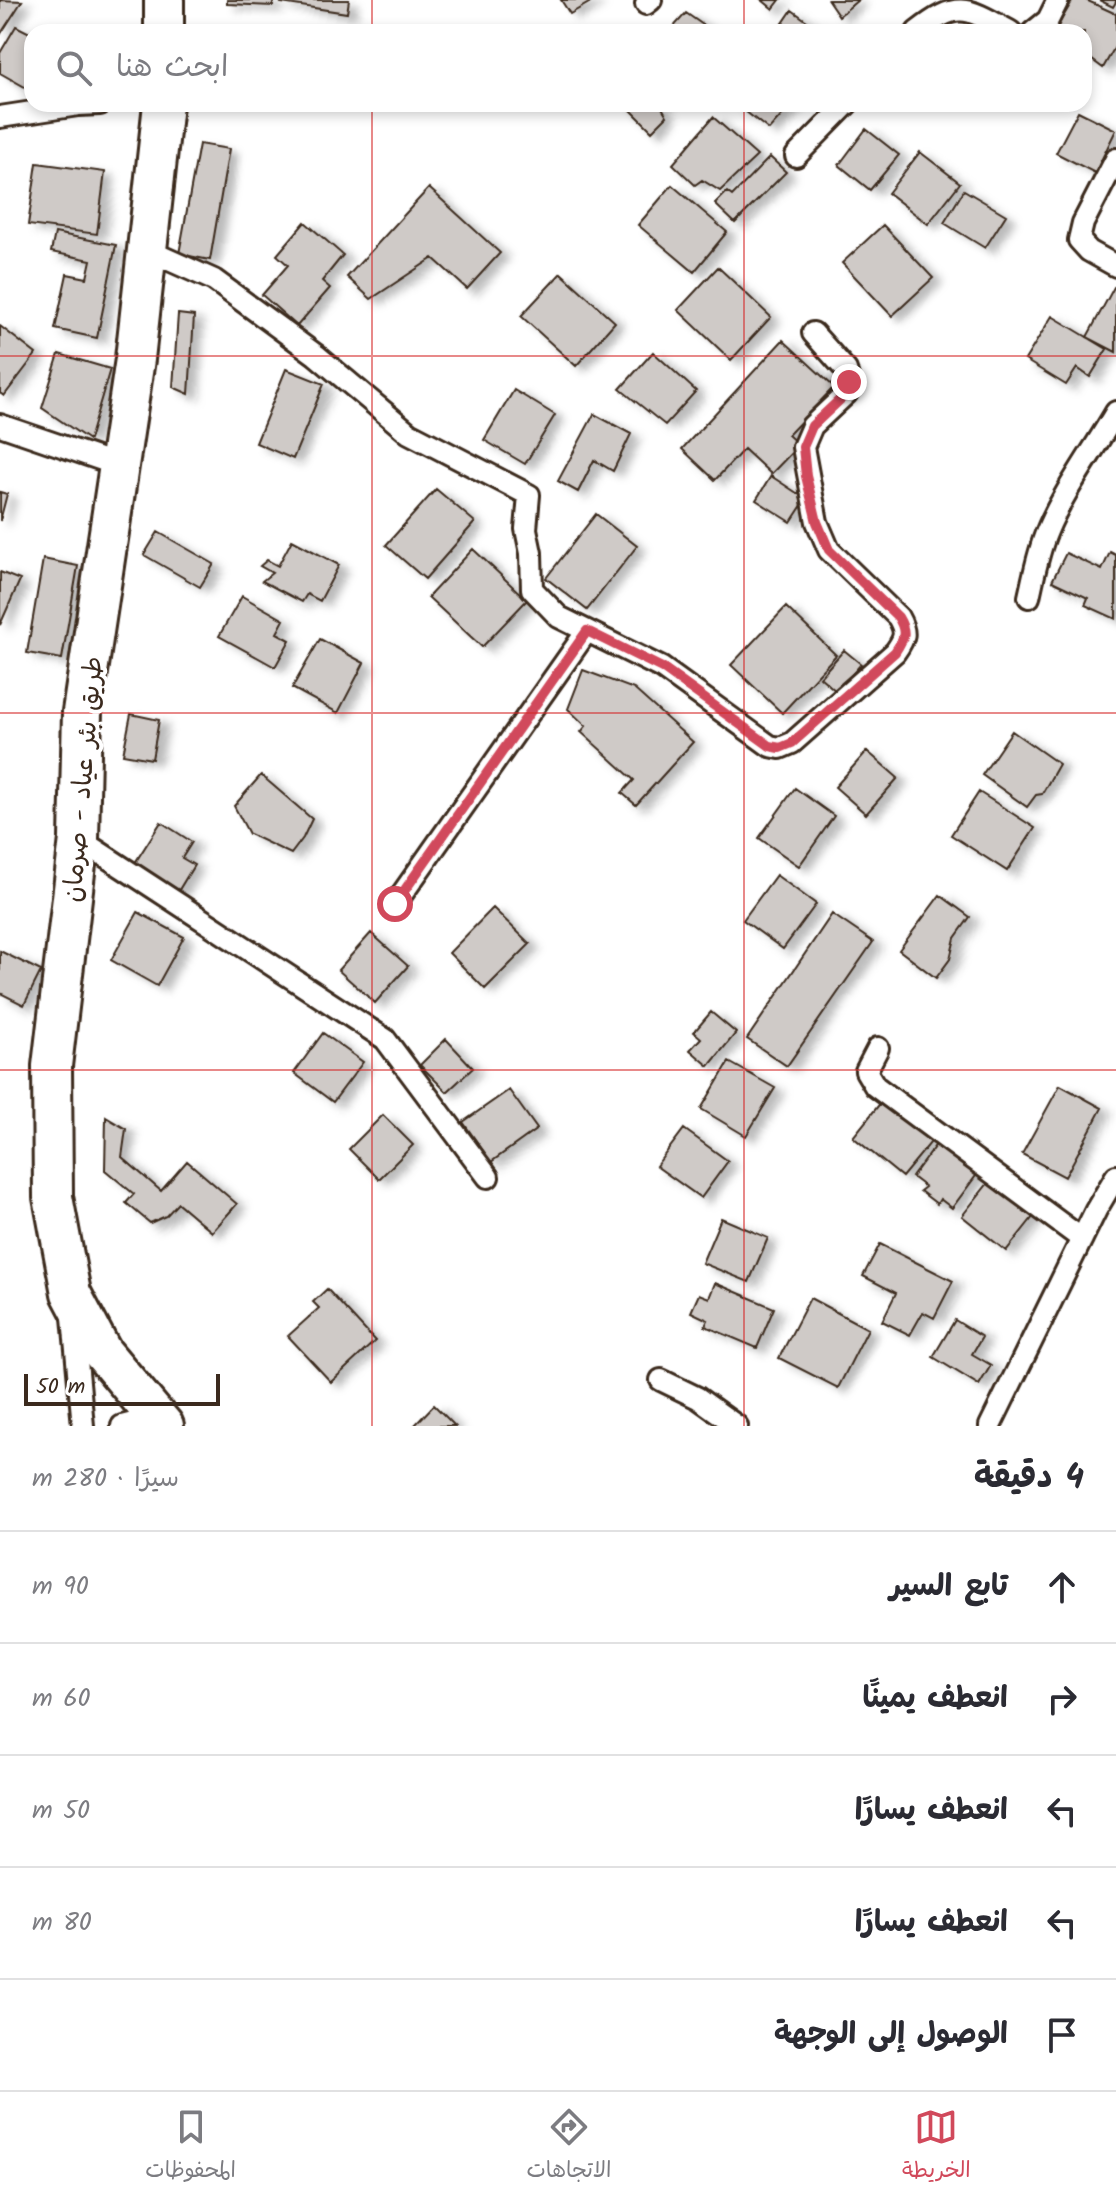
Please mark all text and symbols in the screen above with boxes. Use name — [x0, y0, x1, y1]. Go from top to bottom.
search box — [24, 24, 1092, 112]
text: ابحث هنا — [116, 44, 228, 92]
icon: search — [52, 46, 96, 90]
route end — [831, 364, 867, 400]
street label: طريق بئر عياد - صرمان — [52, 654, 116, 904]
route start — [377, 886, 413, 922]
scale bar — [24, 1370, 220, 1406]
text: 50 m — [36, 1370, 85, 1405]
text: 4 دقيقة — [974, 1451, 1084, 1505]
text: سيرًا · 280 m — [32, 1458, 179, 1500]
text: تابع السير — [890, 1563, 1008, 1611]
icon: ahead — [1040, 1565, 1084, 1609]
text: 90 m — [32, 1566, 89, 1608]
text: انعطف يمينًا — [862, 1675, 1008, 1723]
icon: right — [1040, 1677, 1084, 1721]
text: 60 m — [32, 1678, 91, 1720]
text: انعطف يسارًا — [855, 1787, 1008, 1835]
icon: left — [1040, 1789, 1084, 1833]
text: 50 m — [32, 1790, 90, 1832]
text: انعطف يسارًا — [855, 1899, 1008, 1947]
icon: left — [1040, 1901, 1084, 1945]
text: 80 m — [32, 1902, 92, 1944]
text: الوصول إلى الوجهة — [774, 2011, 1008, 2059]
icon: arrive — [1040, 2013, 1084, 2057]
tab: المحفوظات — [145, 2105, 236, 2189]
tab: الاتجاهات — [527, 2105, 611, 2189]
tab: الخريطة — [902, 2105, 971, 2189]

